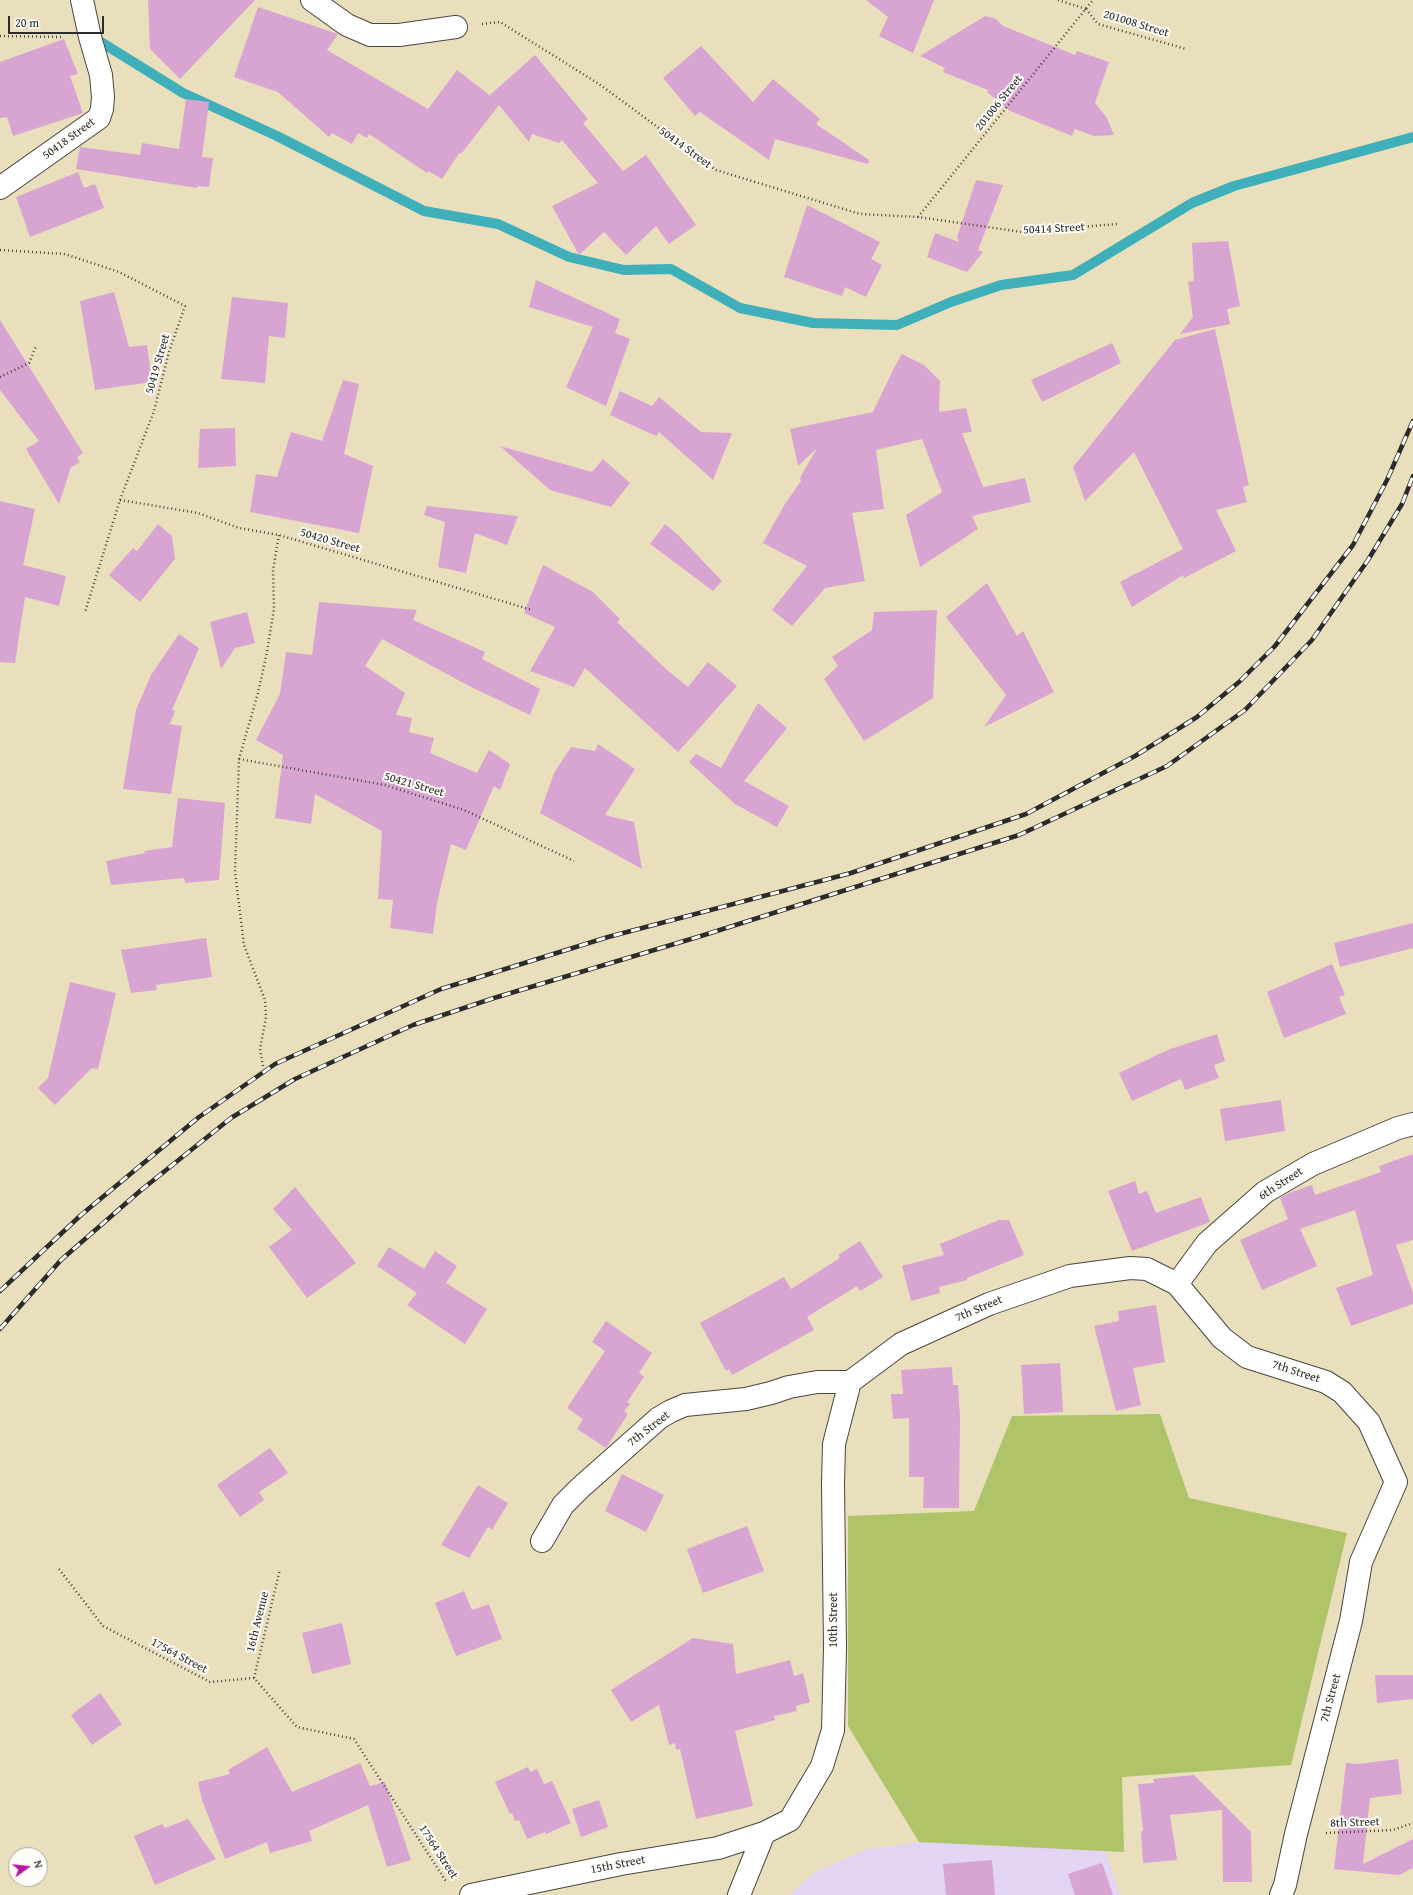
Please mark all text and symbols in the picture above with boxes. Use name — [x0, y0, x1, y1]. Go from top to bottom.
street label: 201008 Street — [1102, 7, 1170, 41]
scale bar — [10, 8, 106, 34]
text: 20 m — [15, 14, 39, 31]
street label: 201006 Street — [972, 72, 1026, 134]
street label: 50418 Street — [40, 115, 98, 163]
street label: 50414 Street — [656, 124, 714, 172]
street label: 50414 Street — [1023, 220, 1085, 238]
street label: 50419 Street — [143, 332, 173, 396]
street label: 50420 Street — [298, 526, 362, 556]
street label: 50421 Street — [382, 770, 446, 800]
street label: 6th Street — [1256, 1164, 1306, 1204]
street label: 7th Street — [953, 1293, 1005, 1325]
street label: 7th Street — [1270, 1357, 1322, 1387]
street label: 7th Street — [625, 1408, 673, 1450]
street label: 16th Avenue — [244, 1590, 272, 1654]
street label: 10th Street — [827, 1592, 841, 1648]
street label: 17564 Street — [148, 1635, 210, 1677]
street label: 7th Street — [1318, 1672, 1344, 1724]
street label: 8th Street — [1330, 1815, 1380, 1831]
street label: 17564 Street — [415, 1822, 461, 1882]
north arrow — [8, 1847, 48, 1887]
street label: 15th Street — [589, 1853, 647, 1877]
text: N — [30, 1859, 47, 1870]

